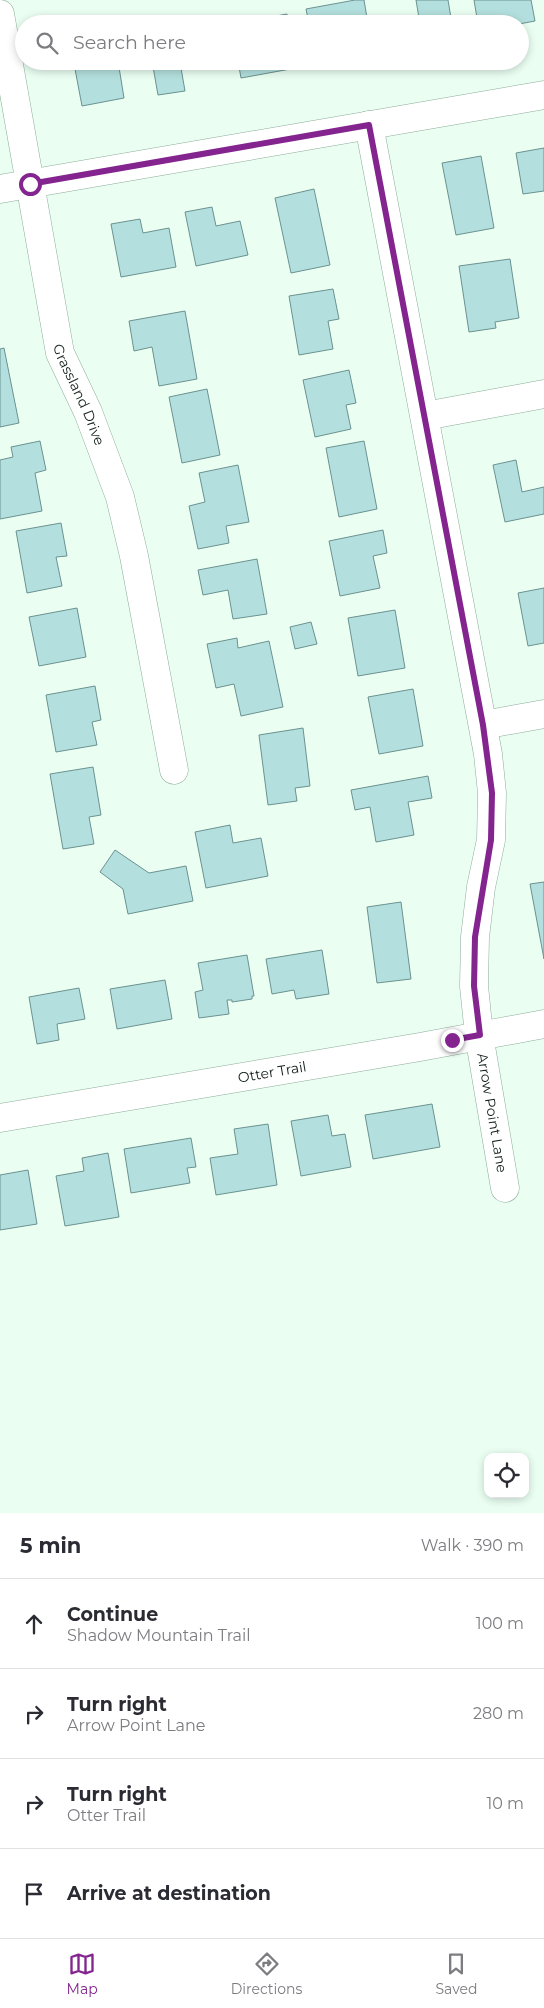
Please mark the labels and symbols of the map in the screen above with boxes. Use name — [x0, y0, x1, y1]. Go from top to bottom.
route start — [19, 173, 42, 196]
street label: Grassland Drive — [50, 343, 109, 448]
route end — [441, 1029, 464, 1052]
street label: Arrow Point Lane — [473, 1052, 511, 1174]
street label: Otter Trail — [237, 1057, 308, 1087]

